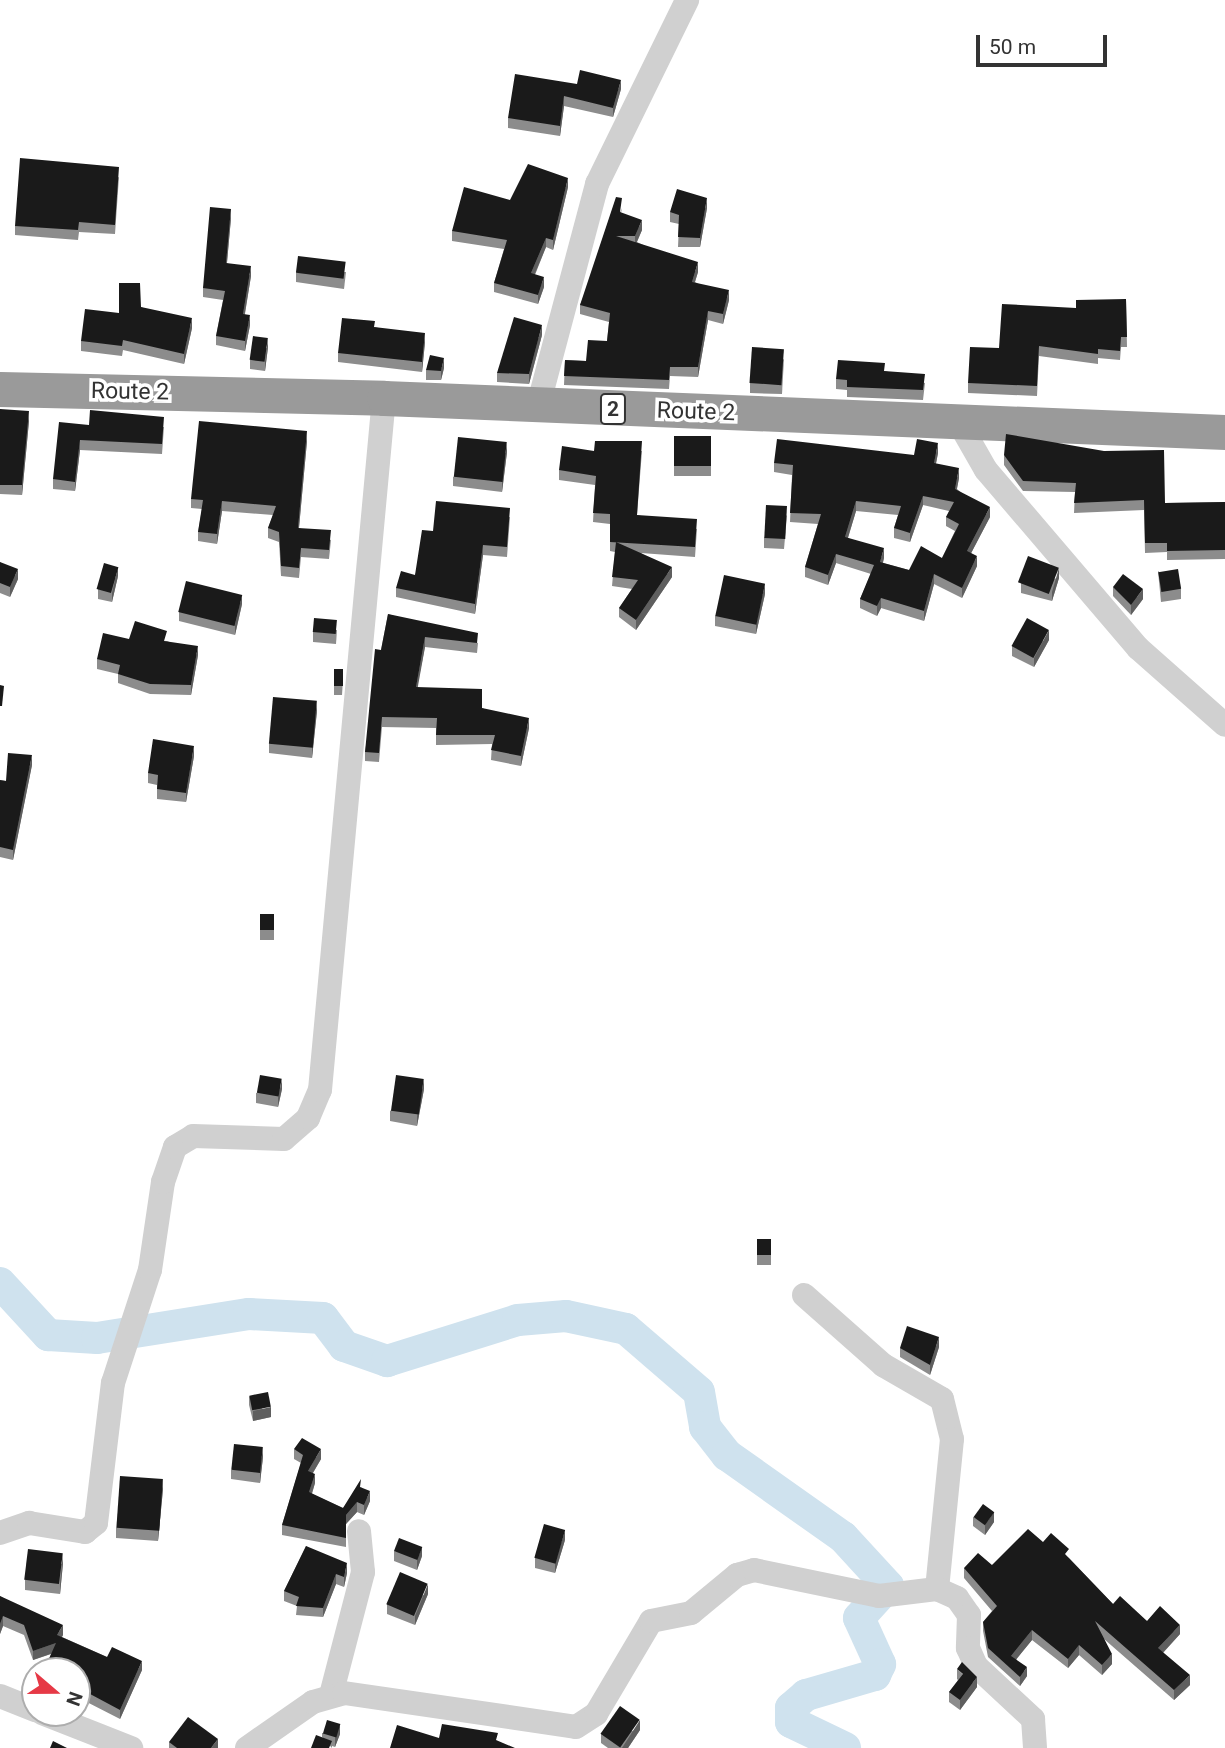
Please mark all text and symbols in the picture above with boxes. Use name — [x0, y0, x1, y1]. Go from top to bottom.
scale bar — [980, 21, 1111, 65]
text: 50 m — [989, 35, 1036, 59]
street label: Route 2 — [91, 378, 169, 406]
road number: 2 — [599, 392, 627, 426]
street label: Route 2 — [656, 397, 736, 427]
north arrow — [21, 1657, 91, 1727]
text: N — [61, 1688, 87, 1709]

